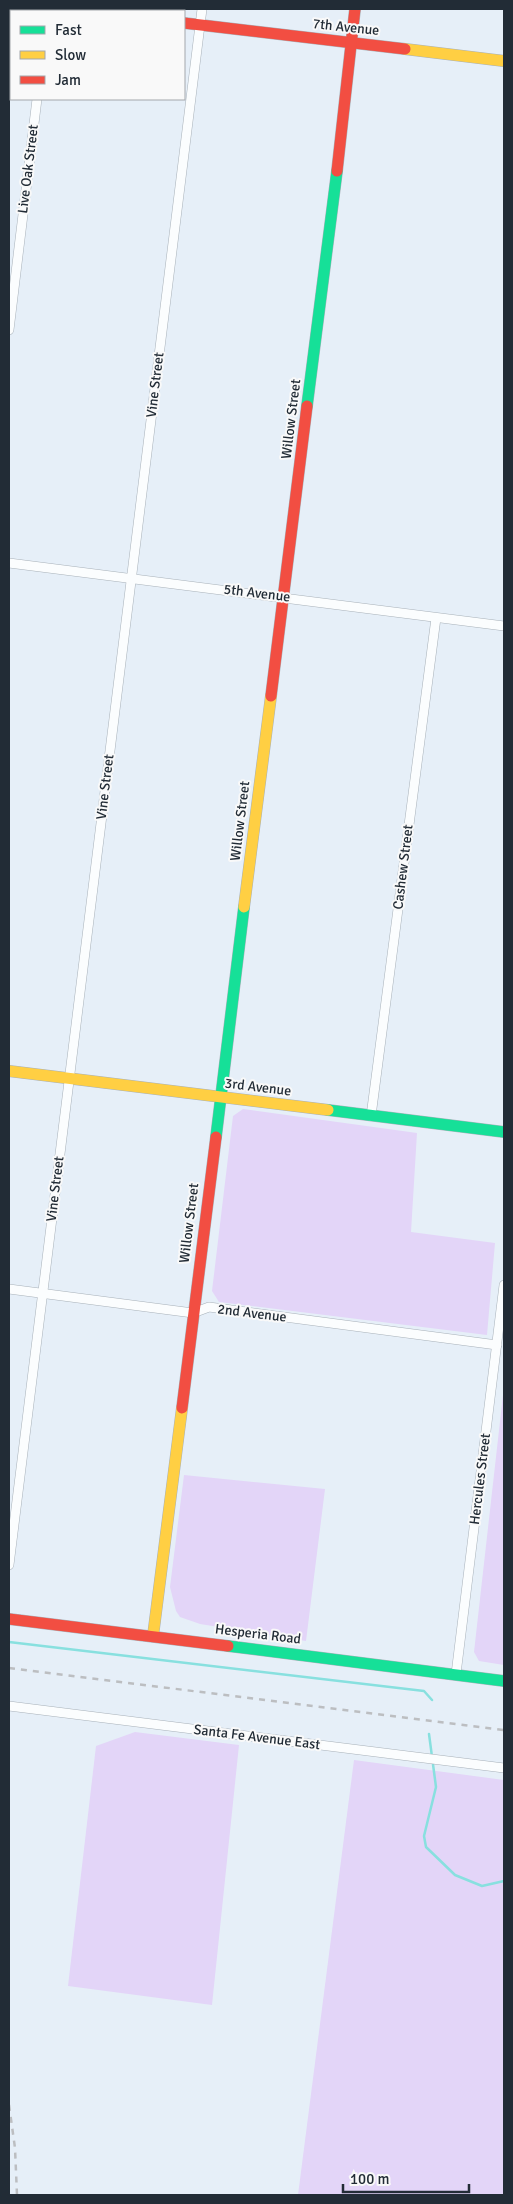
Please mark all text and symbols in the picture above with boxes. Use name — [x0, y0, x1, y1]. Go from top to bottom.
legend — [10, 10, 185, 100]
street label: 7th Avenue — [312, 15, 380, 39]
text: Fast — [55, 21, 82, 39]
text: Slow — [55, 46, 86, 64]
text: Jam — [55, 71, 81, 89]
street label: Live Oak Street — [14, 123, 42, 215]
street label: Vine Street — [143, 351, 167, 419]
street label: Willow Street — [278, 378, 304, 460]
street label: 5th Avenue — [223, 580, 291, 606]
street label: Vine Street — [93, 753, 117, 821]
street label: Willow Street — [227, 780, 253, 862]
street label: Cashew Street — [389, 823, 417, 911]
street label: 3rd Avenue — [224, 1074, 292, 1100]
street label: Vine Street — [43, 1155, 67, 1223]
street label: Willow Street — [176, 1182, 202, 1264]
street label: 2nd Avenue — [216, 1300, 288, 1326]
street label: Hercules Street — [466, 1432, 494, 1526]
street label: Hesperia Road — [214, 1620, 302, 1648]
street label: Santa Fe Avenue East — [193, 1721, 321, 1753]
scale bar — [343, 2162, 469, 2194]
text: 100 m — [350, 2170, 390, 2188]

